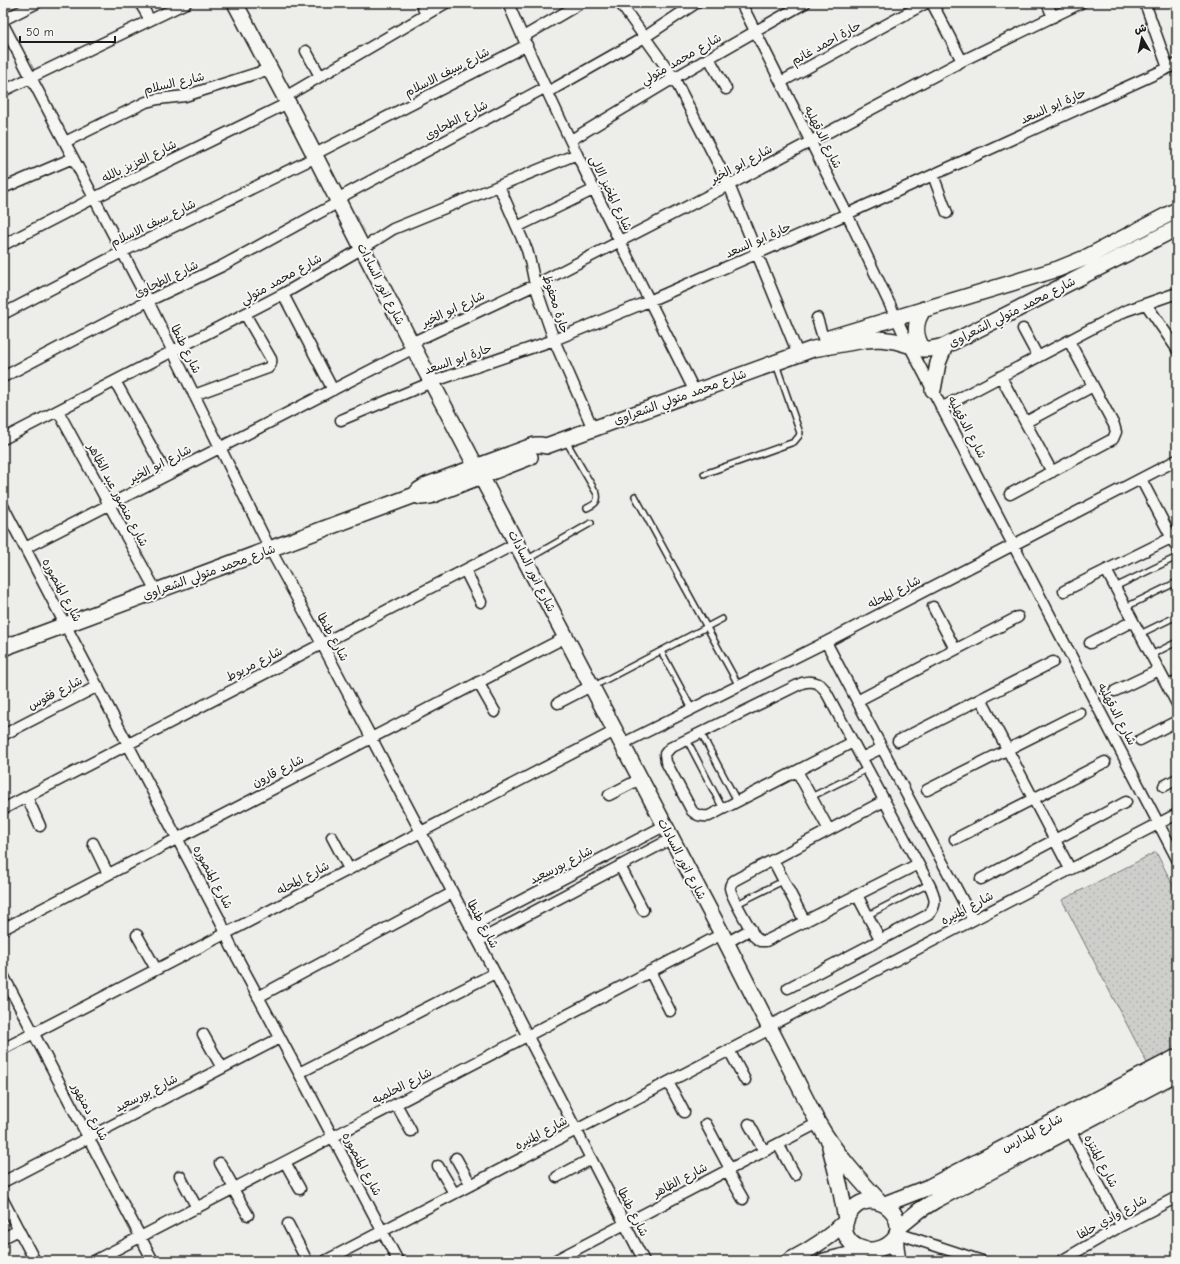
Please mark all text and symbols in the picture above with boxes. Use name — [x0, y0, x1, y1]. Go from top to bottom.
scale bar — [20, 18, 115, 44]
street label: حارة احمد غانم — [789, 18, 864, 70]
north arrow — [1122, 18, 1162, 58]
text: ش — [1134, 21, 1148, 36]
text: 50 m — [26, 25, 54, 39]
street label: شارع محمد متولي — [638, 30, 726, 91]
street label: شارع سيف الاسلام — [402, 45, 493, 101]
street label: شارع السلام — [142, 69, 206, 99]
street label: حارة ابو السعد — [1018, 85, 1088, 128]
street label: شارع الطحاوى — [422, 97, 491, 144]
street label: شارع الدقهليه — [799, 103, 845, 172]
street label: شارع العزيز بالله — [99, 137, 179, 187]
street label: شارع ابو الخير — [707, 142, 775, 188]
street label: شارع المخبز الالى — [585, 153, 635, 234]
street label: شارع سيف الاسلام — [108, 196, 199, 252]
street label: حارة ابو السعد — [723, 219, 793, 262]
street label: شارع انور السادات — [353, 241, 408, 328]
street label: شارع محمد متولي — [238, 251, 326, 311]
street label: شارع الطحاوى — [132, 257, 201, 302]
street label: حارة محفوظ — [540, 273, 572, 335]
street label: شارع محمد متولي الشعراوى — [946, 274, 1080, 354]
street label: شارع ابو الخير — [418, 288, 488, 332]
street label: شارع طنطا — [166, 322, 204, 377]
street label: حارة ابو السعد — [422, 341, 494, 378]
street label: شارع محمد متولي الشعراوى — [612, 366, 750, 431]
street label: شارع الدقهليه — [943, 394, 989, 461]
street label: شارع منصور عبد الظاهر — [83, 440, 151, 550]
street label: شارع ابو الخير — [125, 442, 195, 488]
street label: شارع انور السادات — [504, 528, 559, 615]
street label: شارع محمد متولي الشعراوى — [141, 541, 279, 606]
street label: شارع المنصوره — [38, 556, 85, 625]
street label: شارع المحله — [865, 573, 924, 613]
street label: شارع طنطا — [313, 610, 352, 665]
street label: شارع مريوط — [223, 644, 286, 686]
street label: شارع فقوس — [25, 673, 86, 714]
street label: شارع الدقهليه — [1093, 681, 1139, 748]
street label: شارع قارون — [250, 752, 307, 792]
street label: شارع انور السادات — [653, 816, 709, 903]
street label: شارع المنصوره — [189, 843, 236, 912]
street label: شارع بورسعيد — [527, 843, 596, 889]
street label: شارع المحله — [274, 858, 333, 899]
street label: شارع المنيره — [938, 888, 997, 929]
street label: شارع طنطا — [463, 897, 502, 952]
street label: شارع الحلميه — [370, 1065, 435, 1109]
street label: شارع بورسعيد — [112, 1071, 181, 1117]
street label: شارع دمنهور — [67, 1080, 111, 1144]
street label: شارع المدارس — [999, 1111, 1066, 1157]
street label: شارع المنيره — [512, 1113, 571, 1154]
street label: شارع المنصوره — [338, 1130, 385, 1199]
street label: شارع المنتزه — [1079, 1132, 1121, 1191]
street label: شارع الظاهر — [650, 1160, 710, 1202]
street label: شارع طنطا — [613, 1185, 651, 1240]
street label: شارع وادي حلفا — [1075, 1192, 1150, 1244]

